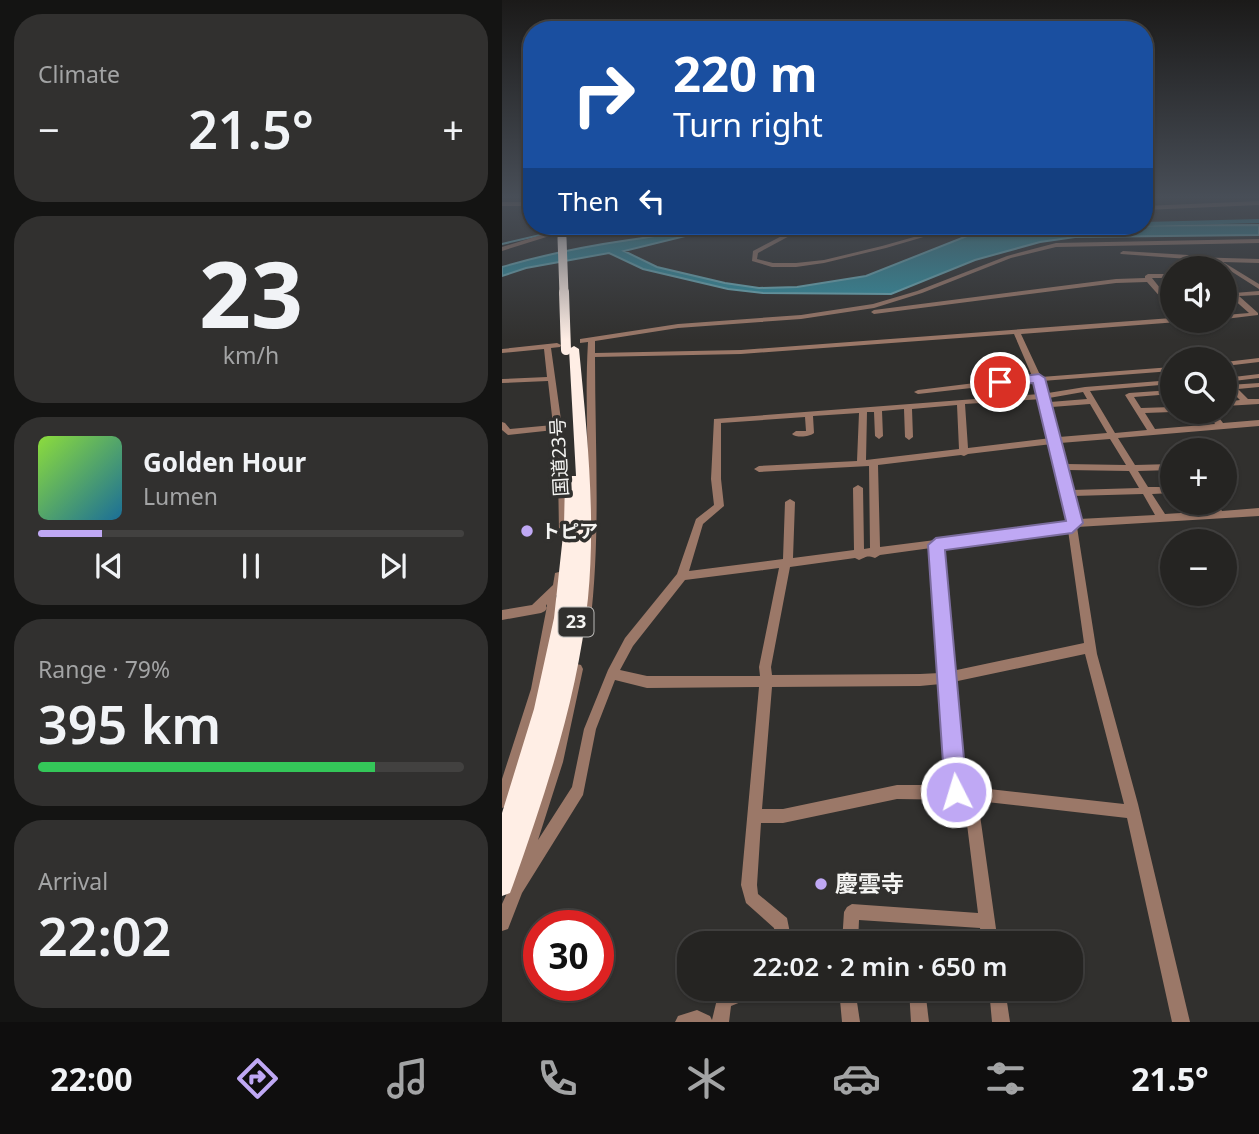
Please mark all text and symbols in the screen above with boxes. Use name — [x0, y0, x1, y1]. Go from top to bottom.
text: 220 m — [673, 40, 818, 106]
icon: right — [558, 49, 649, 140]
text: Climate — [38, 58, 120, 90]
text: 21.5° — [188, 93, 314, 164]
text: − — [38, 103, 60, 155]
text: + — [442, 103, 464, 155]
text: Turn right — [673, 103, 823, 146]
icon: left — [633, 182, 671, 220]
text: Then — [558, 183, 619, 219]
text: 23 — [199, 231, 303, 355]
map controls — [1160, 256, 1237, 606]
button: sound — [1160, 256, 1237, 333]
text: km/h — [223, 339, 279, 371]
button: search — [1160, 347, 1237, 424]
pin — [970, 352, 1030, 412]
icon: arrive — [981, 363, 1019, 401]
street label: 国道23号 — [544, 417, 574, 497]
button: + — [1160, 438, 1237, 515]
text: Golden Hour — [143, 444, 306, 480]
text: Lumen — [143, 480, 218, 512]
place label: トピア — [541, 518, 598, 544]
marker: トピア — [519, 523, 535, 539]
button: − — [1160, 529, 1237, 606]
icon: previous — [90, 547, 128, 585]
icon: pause — [232, 547, 270, 585]
icon: next — [374, 547, 412, 585]
road number: 23 — [558, 608, 594, 636]
text: Range · 79% — [38, 653, 170, 685]
text: 395 km — [38, 688, 221, 759]
position arrow — [919, 755, 993, 829]
text: Arrival — [38, 865, 108, 897]
place label: 慶雲寺 — [835, 867, 904, 899]
marker: 慶雲寺 — [813, 876, 829, 892]
text: 22:02 — [38, 900, 171, 971]
speed limit sign: 30 — [523, 910, 614, 1001]
text: 22:02 · 2 min · 650 m — [753, 948, 1007, 984]
icon: directions — [233, 1054, 282, 1103]
icon: music — [383, 1054, 432, 1103]
icon: phone — [533, 1054, 582, 1103]
icon: climate — [682, 1054, 731, 1103]
icon: car — [832, 1054, 881, 1103]
icon: filters — [981, 1054, 1030, 1103]
text: 22:00 — [50, 1057, 133, 1100]
text: 21.5° — [1131, 1057, 1209, 1100]

